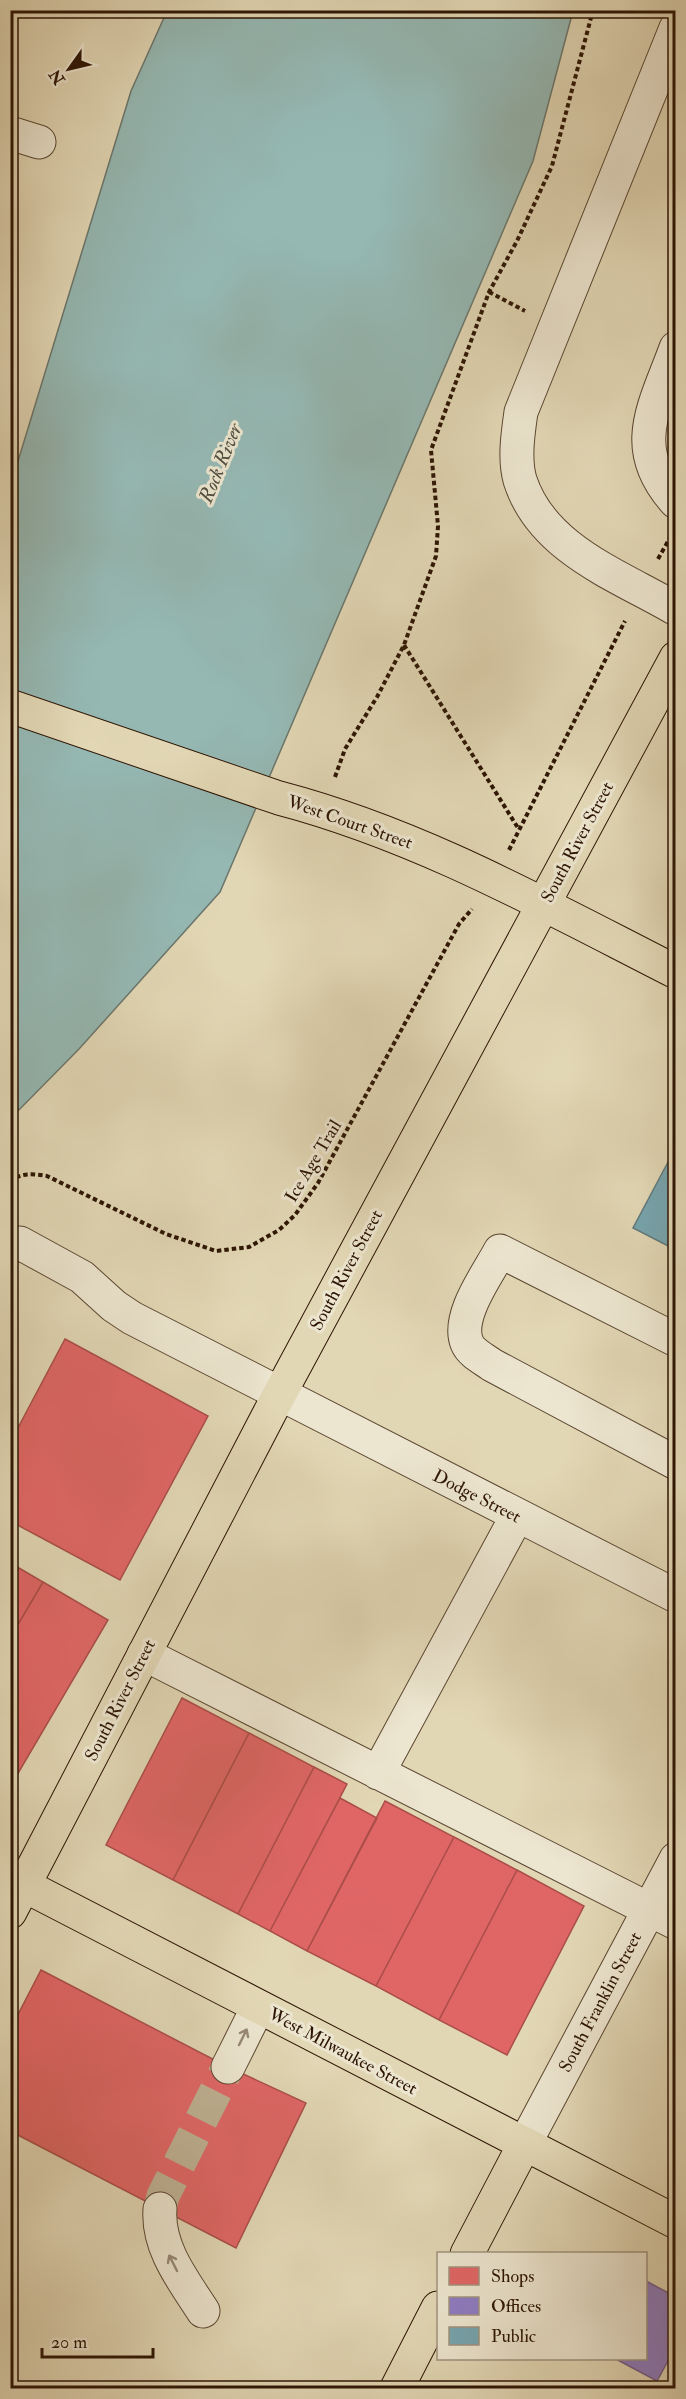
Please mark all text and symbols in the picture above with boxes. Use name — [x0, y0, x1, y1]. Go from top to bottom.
north arrow — [39, 39, 99, 99]
text: N — [45, 65, 70, 89]
water label: Rock River — [193, 418, 248, 507]
street label: South River Street — [536, 778, 619, 907]
street label: West Court Street — [283, 790, 416, 855]
street label: Ice Age Trail — [280, 1116, 347, 1207]
street label: South River Street — [305, 1206, 388, 1335]
street label: Dodge Street — [429, 1464, 525, 1528]
street label: South River Street — [80, 1635, 161, 1765]
street label: South Franklin Street — [554, 1928, 647, 2076]
street label: West Milwaukee Street — [264, 2002, 421, 2100]
one-way arrow — [238, 2028, 250, 2046]
legend — [437, 2252, 647, 2360]
one-way arrow — [167, 2254, 179, 2272]
text: Shops — [491, 2265, 534, 2288]
text: Offices — [491, 2295, 541, 2318]
scale bar — [42, 2321, 153, 2359]
text: Public — [491, 2325, 536, 2348]
text: 20 m — [51, 2331, 87, 2354]

